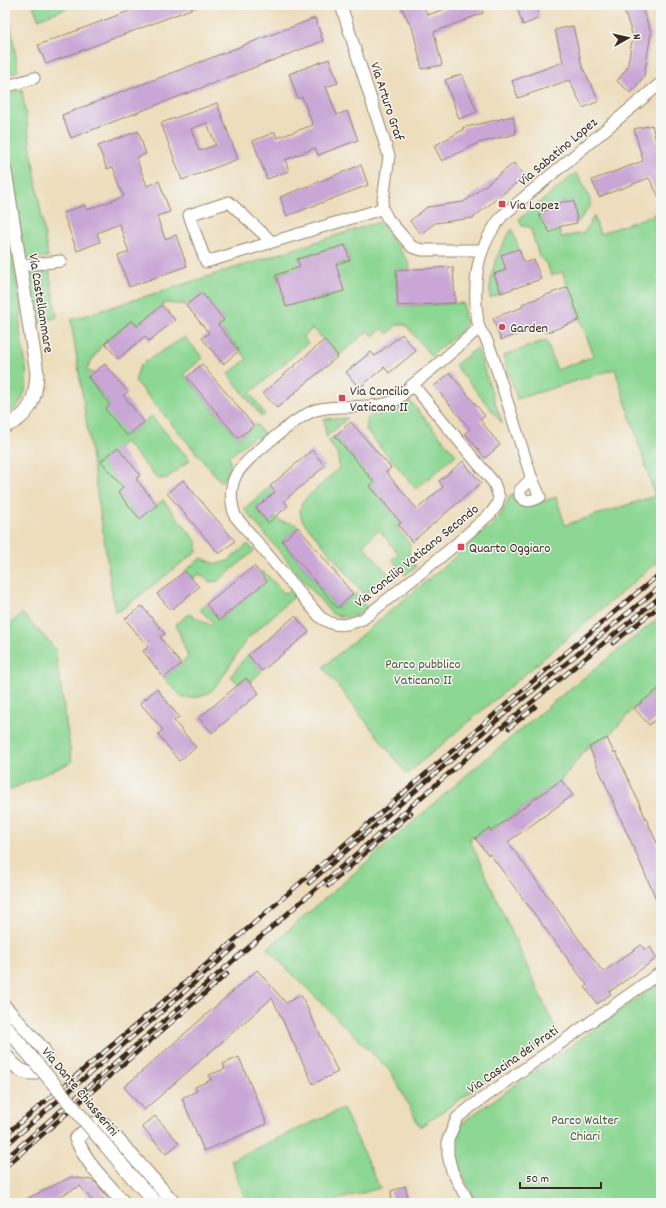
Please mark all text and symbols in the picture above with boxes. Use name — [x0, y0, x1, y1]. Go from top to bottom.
north arrow — [608, 18, 648, 58]
text: N — [628, 33, 644, 41]
street label: Via Arturo Graf — [364, 60, 409, 144]
street label: Via Sabatino Lopez — [514, 113, 603, 192]
place label: Via Lopez — [510, 196, 560, 216]
marker: Via Lopez — [497, 199, 507, 209]
street label: Via Castellammare — [22, 252, 58, 354]
place label: Garden — [510, 319, 548, 339]
marker: Garden — [497, 322, 507, 332]
place label: Via Concilio Vaticano II — [350, 382, 409, 418]
marker: Via Concilio Vaticano II — [337, 393, 347, 403]
street label: Via Concilio Vaticano Secondo — [351, 500, 484, 613]
place label: Quarto Oggiaro — [469, 539, 550, 559]
marker: Quarto Oggiaro — [456, 542, 466, 552]
park label: Parco pubblico Vaticano II — [385, 655, 461, 691]
street label: Via Cascina dei Prati — [463, 1021, 563, 1100]
street label: Via Dante Chiasserini — [36, 1043, 123, 1142]
park label: Parco Walter Chiari — [551, 1111, 620, 1147]
scale bar — [520, 1164, 601, 1190]
text: 50 m — [526, 1171, 549, 1188]

